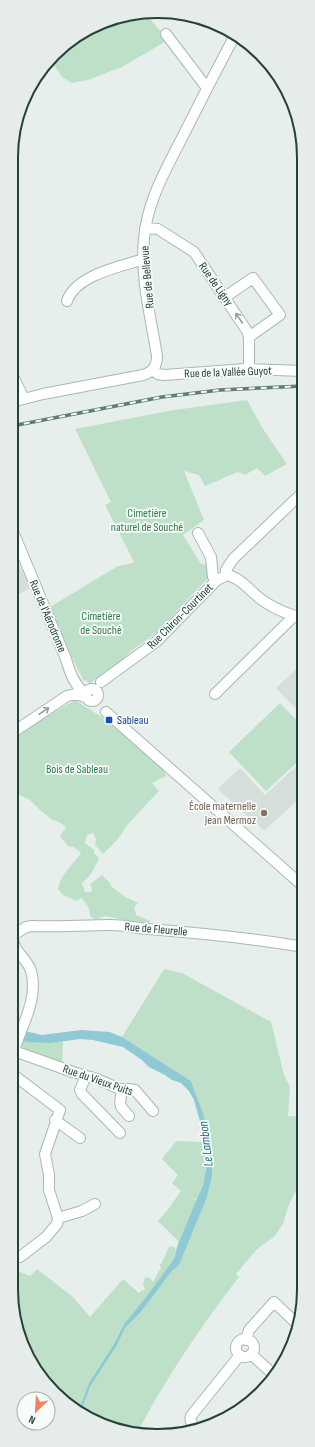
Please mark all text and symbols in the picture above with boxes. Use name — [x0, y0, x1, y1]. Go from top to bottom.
street label: Rue de Bellevue — [137, 245, 158, 309]
street label: Rue de Ligny — [195, 259, 236, 309]
one-way arrow — [235, 313, 243, 324]
street label: Rue de la Vallée Guyot — [184, 363, 272, 382]
park label: Cimetière naturel de Souché — [111, 506, 183, 535]
street label: Rue de l'Aérodrome — [26, 578, 70, 655]
street label: Rue Chiron-Courtinet — [144, 580, 217, 652]
park label: Cimetière de Souché — [80, 609, 122, 638]
one-way arrow — [38, 707, 49, 715]
place label: Sableau — [117, 713, 148, 728]
marker: Sableau — [104, 715, 114, 725]
park label: Bois de Sableau — [46, 762, 108, 777]
place label: École maternelle Jean Mermoz — [189, 799, 257, 828]
marker: École maternelle Jean Mermoz — [259, 808, 269, 818]
street label: Rue de Fleurelle — [124, 919, 188, 940]
street label: Rue du Vieux Puits — [61, 1061, 135, 1099]
water label: Le Lambon — [195, 1120, 217, 1168]
north arrow — [16, 1391, 56, 1431]
text: N — [26, 1412, 37, 1427]

